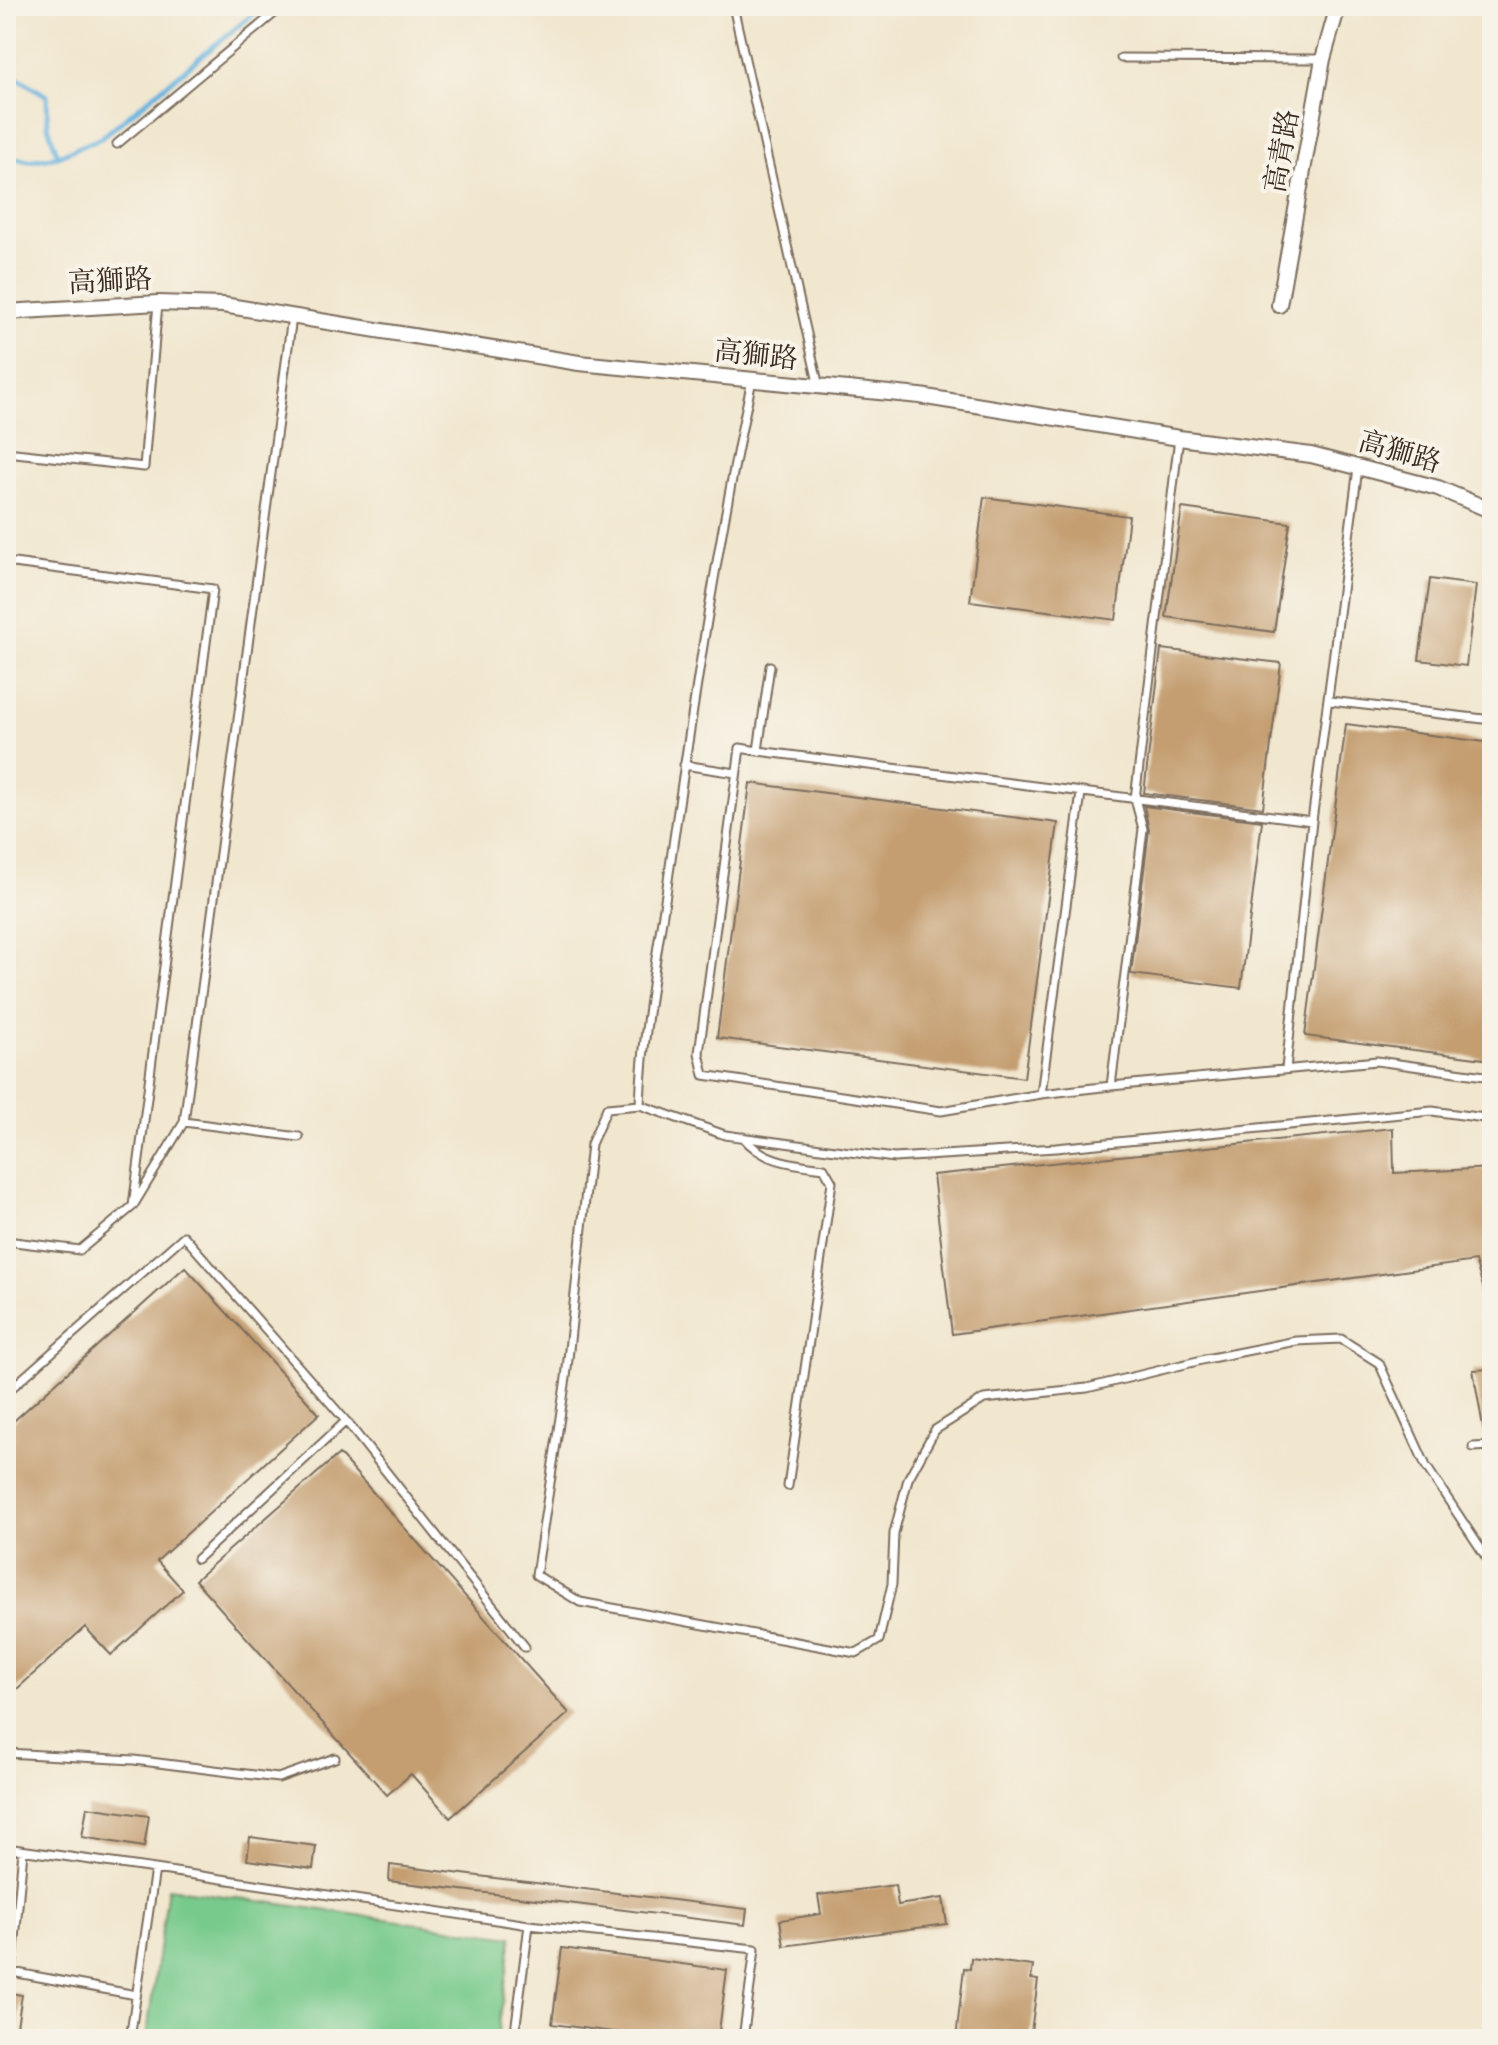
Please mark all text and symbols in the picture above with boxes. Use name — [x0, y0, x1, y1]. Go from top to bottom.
street label: 高青路 — [1257, 107, 1311, 196]
street label: 高獅路 — [67, 261, 153, 305]
street label: 高獅路 — [712, 333, 800, 381]
street label: 高獅路 — [1353, 423, 1445, 485]

